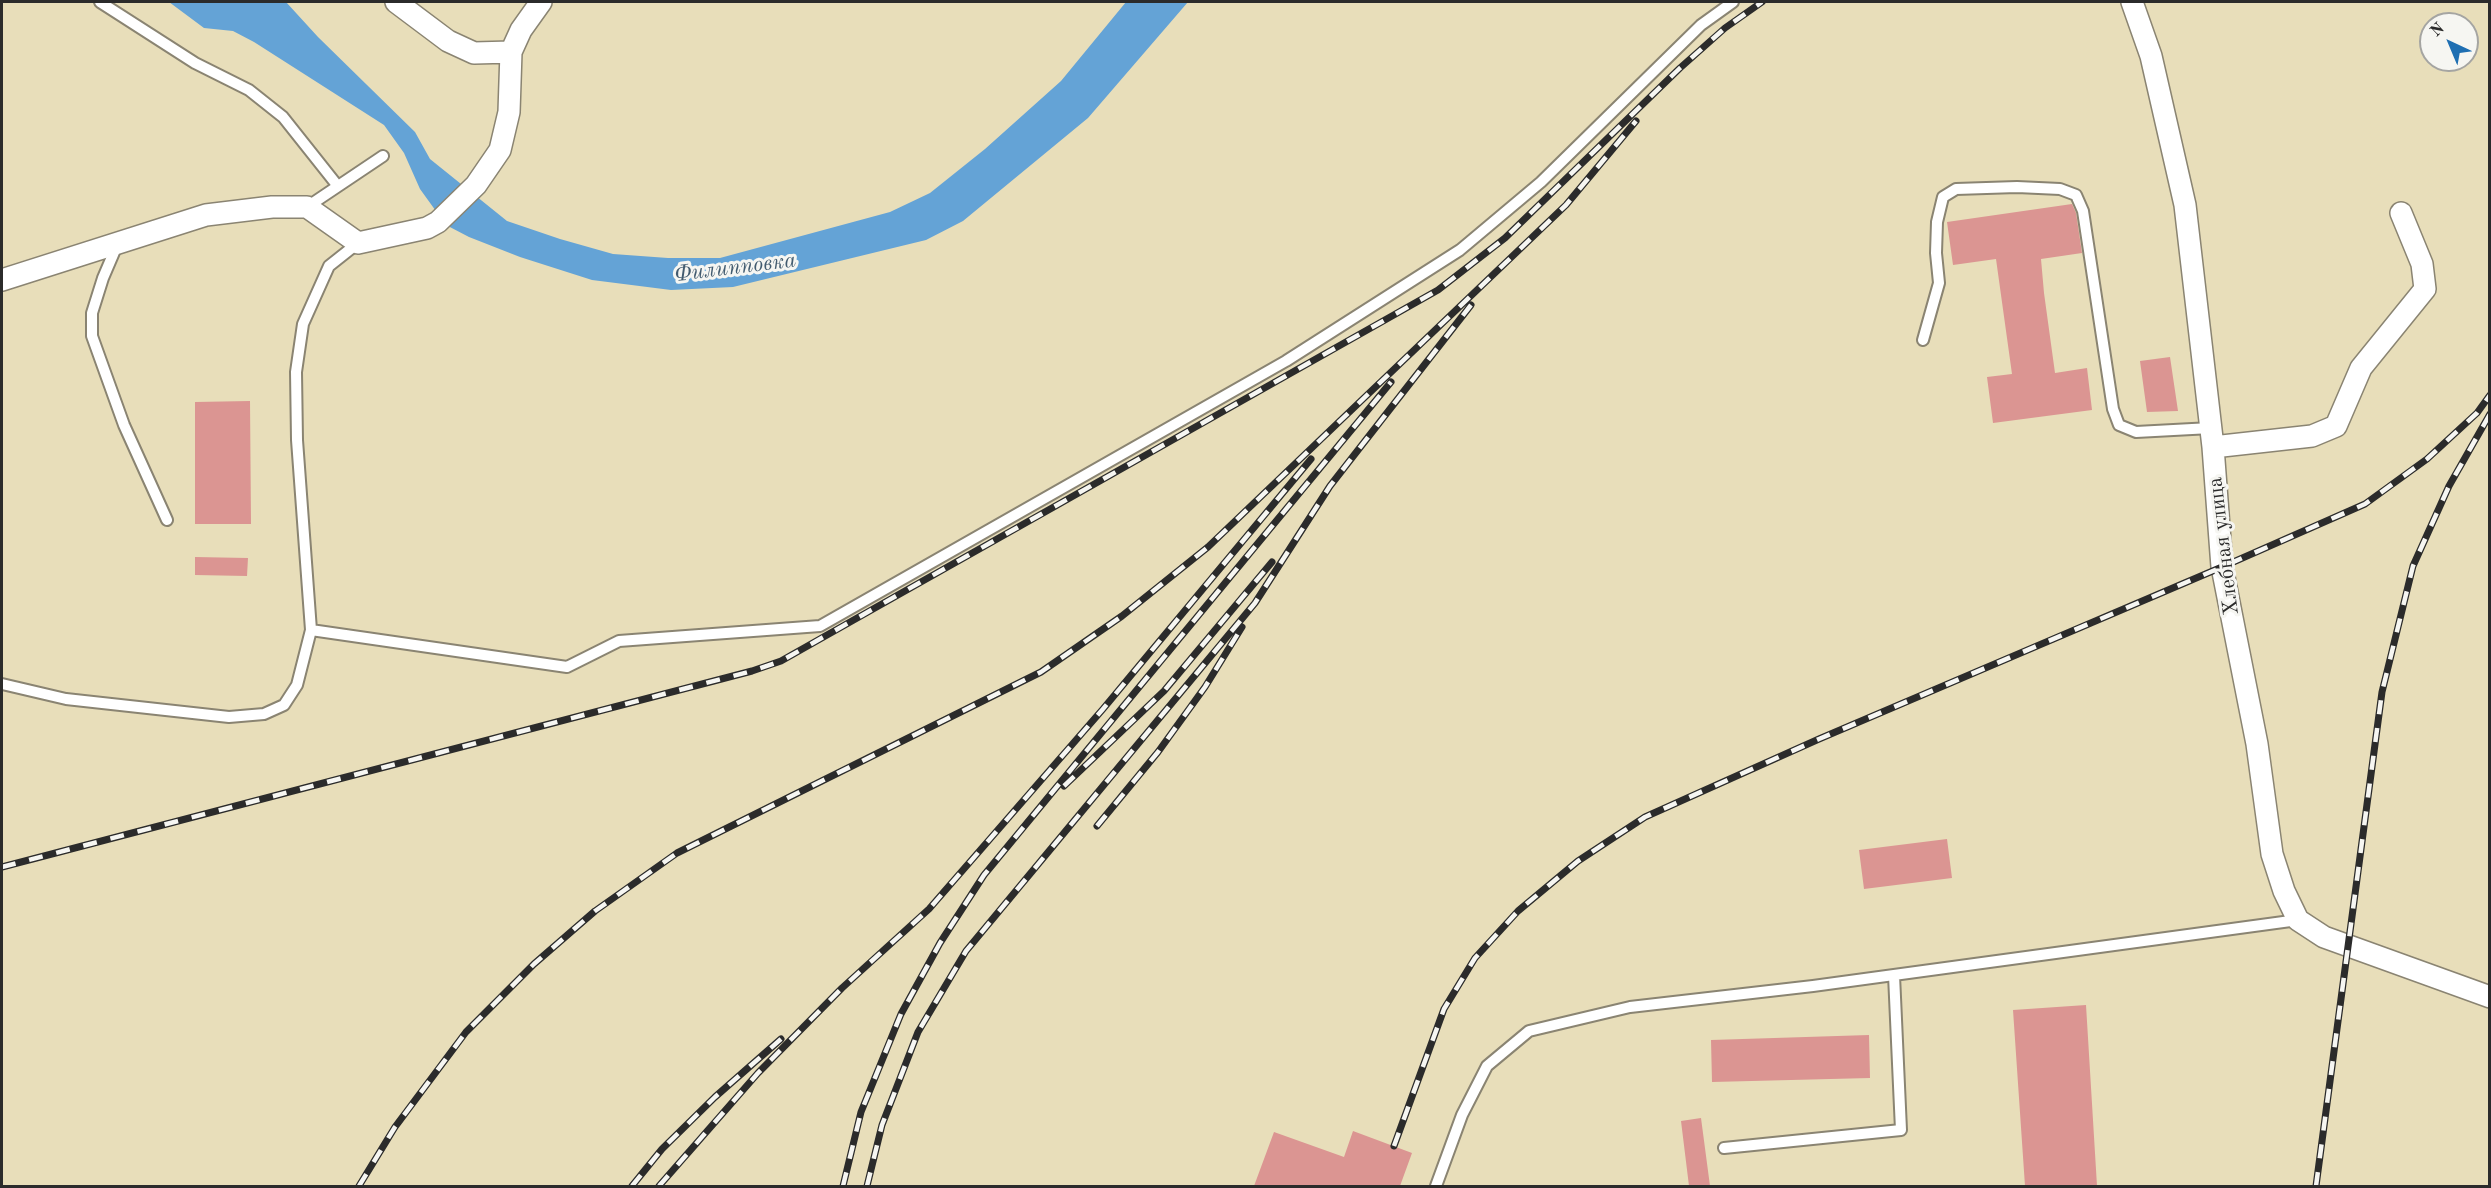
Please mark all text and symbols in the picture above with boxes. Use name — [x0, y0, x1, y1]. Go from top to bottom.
north arrow — [2419, 12, 2479, 72]
text: N — [2428, 20, 2448, 41]
water label: Филипповка — [672, 247, 798, 289]
street label: Хлебная улица — [2203, 476, 2245, 616]

